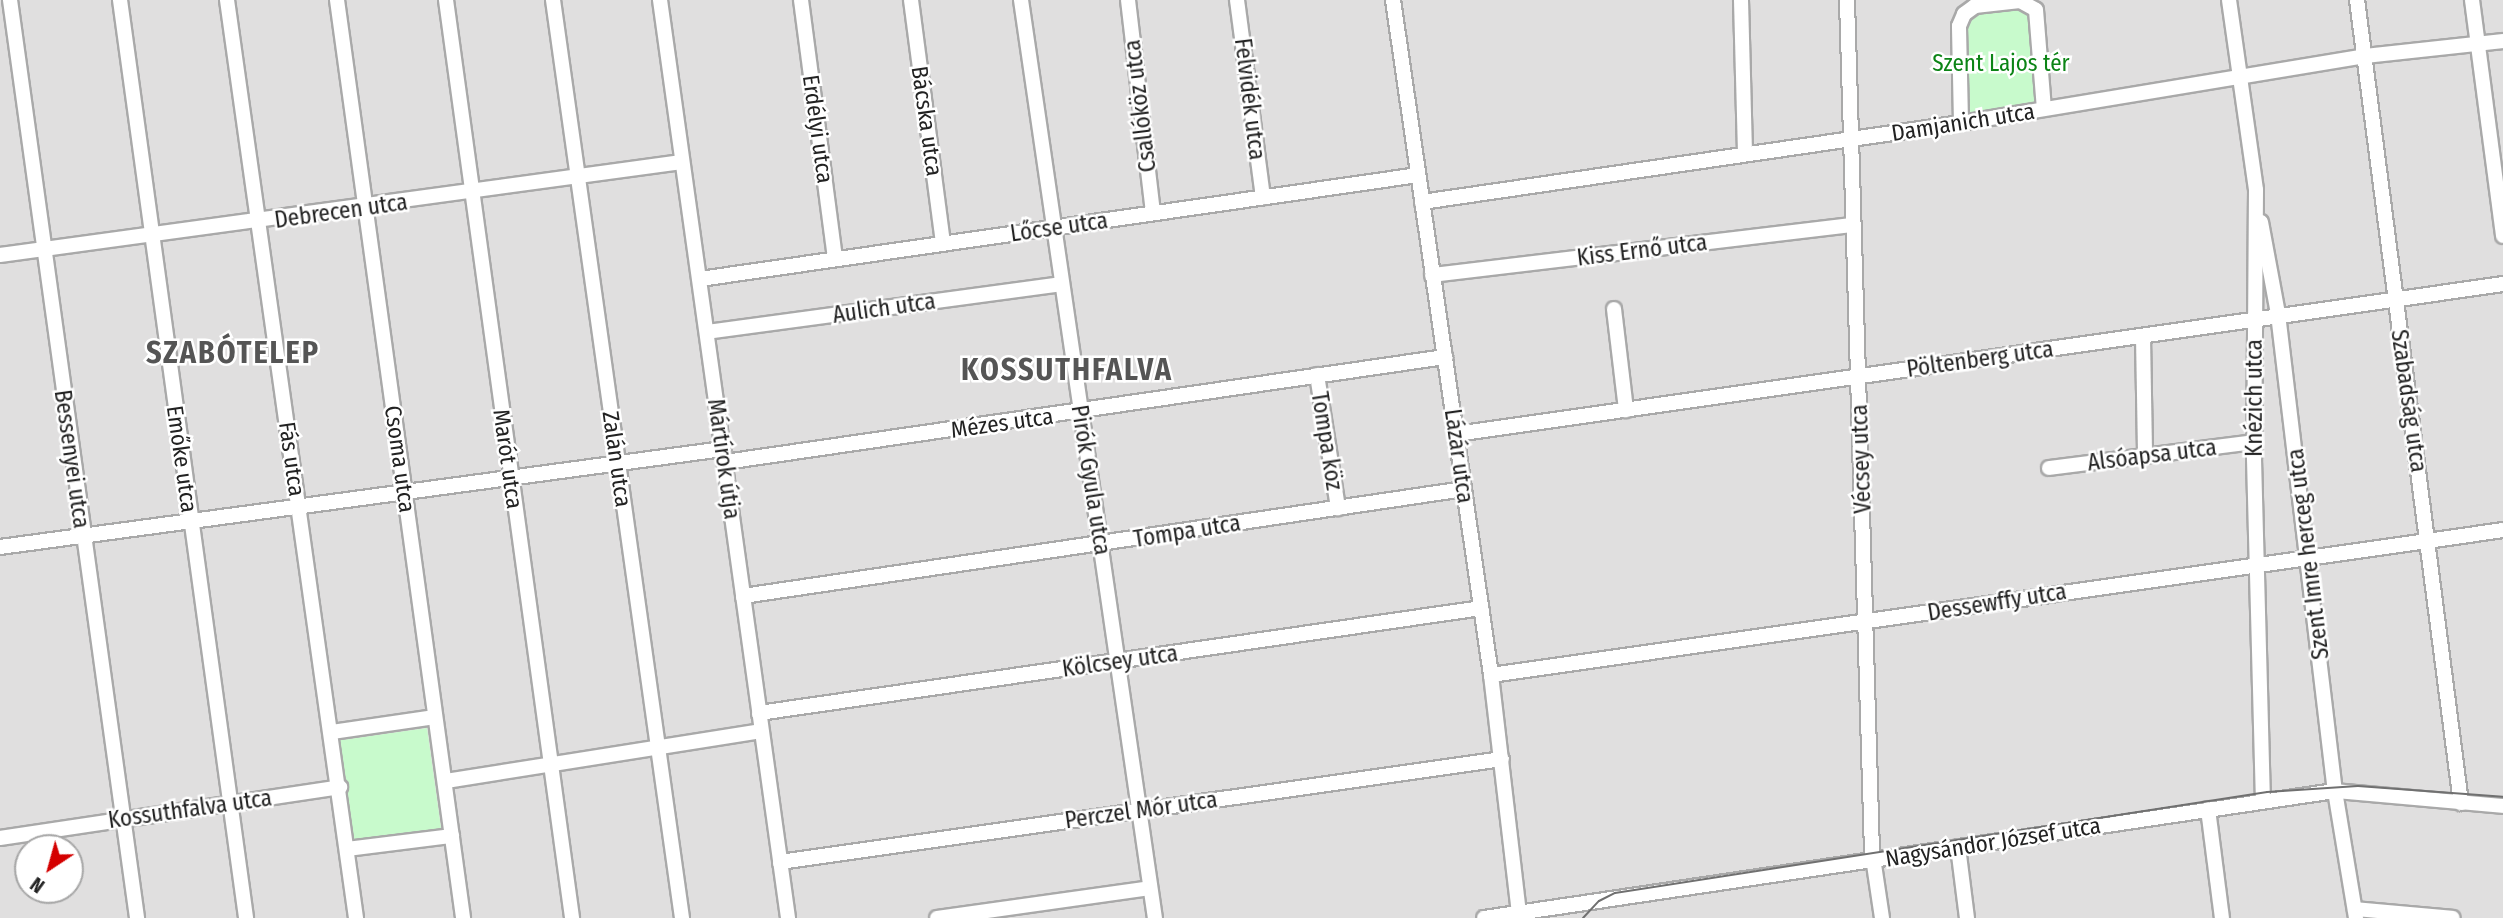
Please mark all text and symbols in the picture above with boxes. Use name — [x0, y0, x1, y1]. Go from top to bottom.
street label: Felvidék utca — [1229, 37, 1271, 161]
street label: Csallóköz utca — [1118, 38, 1162, 174]
park label: Szent Lajos tér — [1932, 49, 2070, 77]
street label: Bácska utca — [906, 64, 948, 178]
street label: Erdélyi utca — [797, 73, 839, 185]
street label: Damjanich utca — [1889, 97, 2037, 147]
street label: Debrecen utca — [273, 188, 409, 234]
street label: Lőcse utca — [1008, 206, 1110, 248]
street label: Kiss Ernő utca — [1575, 228, 1709, 272]
street label: Aulich utca — [831, 287, 937, 329]
street label: Szabadság utca — [2385, 328, 2433, 474]
district label: SZABÓTELEP — [147, 335, 319, 371]
street label: Pöltenberg utca — [1905, 335, 2055, 383]
street label: Knézich utca — [2240, 339, 2268, 457]
district label: KOSSUTHFALVA — [963, 352, 1171, 388]
street label: Bessenyei utca — [49, 388, 95, 530]
street label: Tompa köz — [1306, 390, 1348, 492]
street label: Mártírok útja — [702, 397, 746, 521]
street label: Mézes utca — [949, 402, 1055, 444]
street label: Pirók Gyula utca — [1066, 403, 1116, 557]
street label: Emőke utca — [161, 404, 203, 514]
street label: Csoma utca — [379, 404, 421, 514]
street label: Vécsey utca — [1845, 404, 1877, 514]
street label: Lázár utca — [1439, 407, 1479, 505]
street label: Marót utca — [487, 408, 529, 510]
street label: Zalán utca — [597, 409, 637, 509]
street label: Fás utca — [273, 420, 311, 498]
street label: Alsóapsa utca — [2086, 433, 2218, 477]
street label: Szent Imre herceg utca — [2281, 447, 2335, 661]
street label: Tompa utca — [1132, 509, 1242, 553]
street label: Dessewffy utca — [1926, 577, 2068, 627]
street label: Kölcsey utca — [1060, 639, 1180, 683]
street label: Kossuthfalva utca — [106, 784, 274, 834]
street label: Perczel Mór utca — [1063, 786, 1219, 834]
street label: Nagysándor József utca — [1883, 811, 2103, 873]
north arrow — [14, 834, 84, 904]
text: N — [26, 872, 49, 897]

